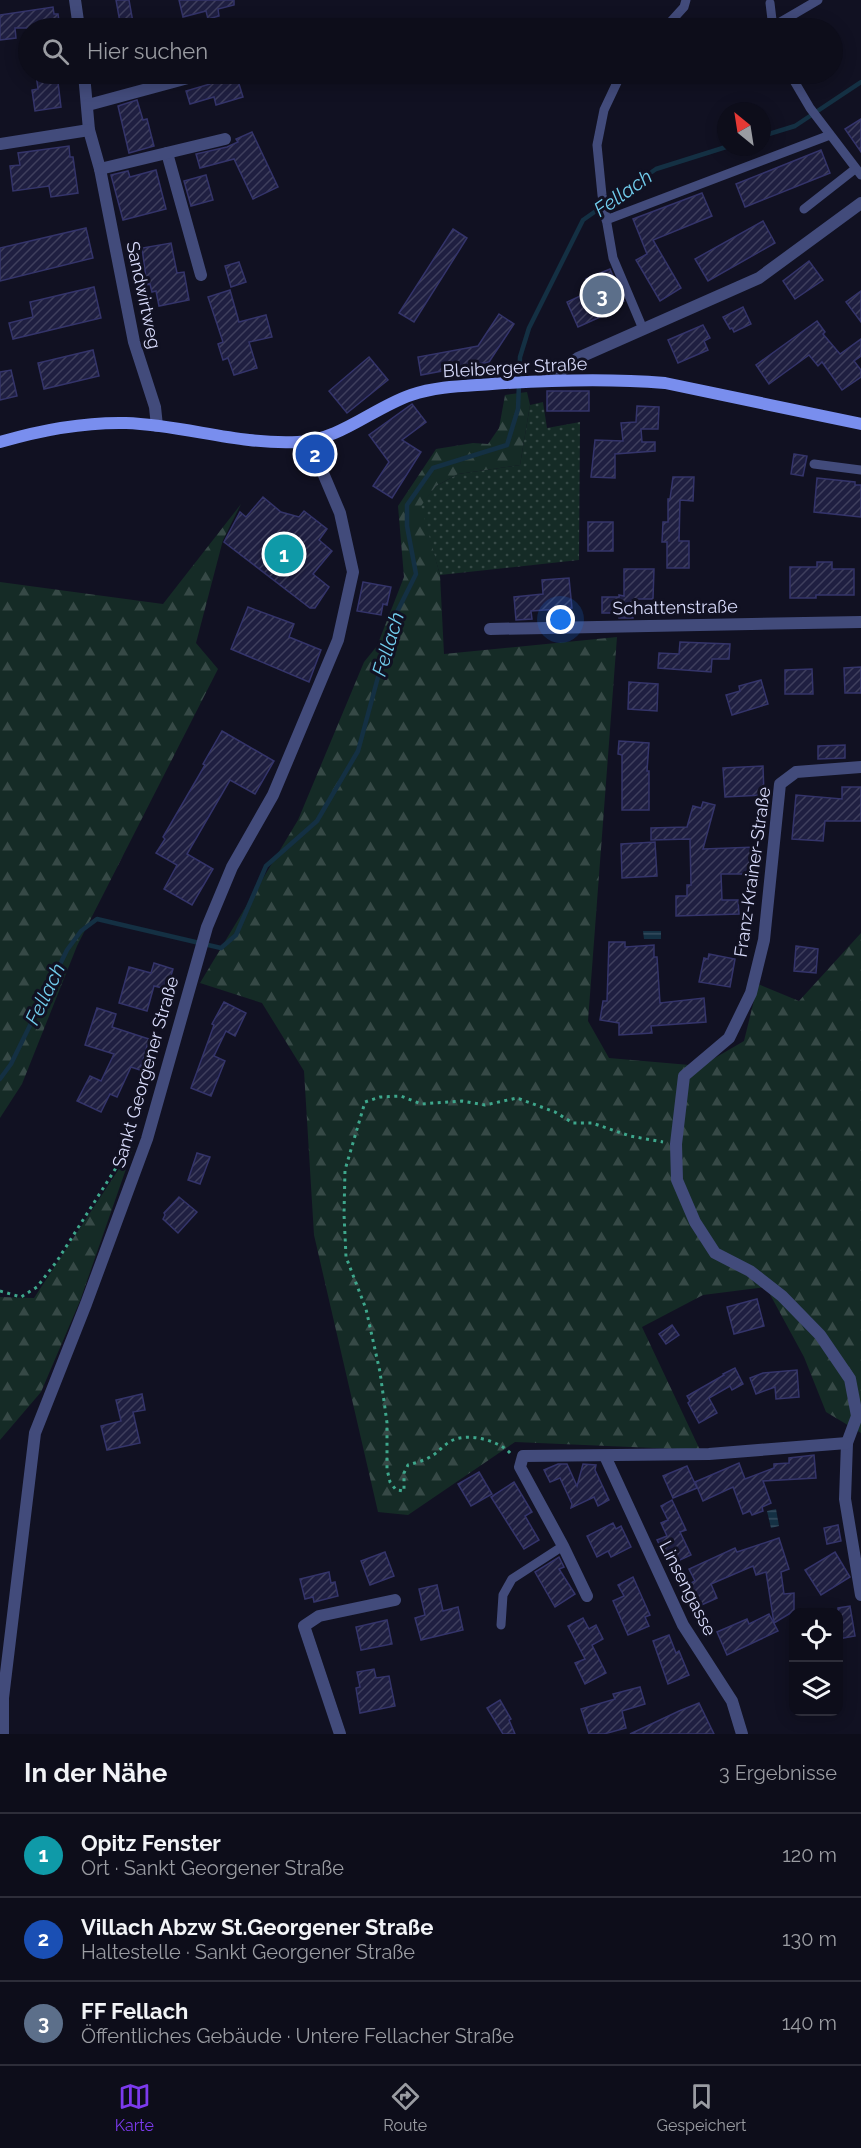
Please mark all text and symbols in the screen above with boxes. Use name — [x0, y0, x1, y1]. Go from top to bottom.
search box — [18, 18, 843, 84]
icon: search — [39, 35, 72, 68]
text: Hier suchen — [87, 38, 208, 64]
north arrow — [717, 102, 771, 156]
water label: Fellach — [589, 164, 657, 222]
street label: Sandwirtweg — [122, 239, 166, 351]
pin: 3 — [582, 272, 622, 318]
street label: Bleiberger Straße — [442, 353, 588, 381]
pin: 2 — [296, 432, 334, 476]
pin: 1 — [264, 532, 304, 576]
street label: Schattenstraße — [612, 595, 738, 619]
your location — [546, 605, 575, 634]
water label: Fellach — [367, 609, 409, 679]
street label: Franz-Krainer-Straße — [730, 785, 774, 959]
water label: Fellach — [20, 959, 70, 1029]
street label: Sankt Georgener Straße — [108, 973, 183, 1170]
street label: Linsengasse — [655, 1537, 721, 1639]
map controls — [789, 1608, 843, 1716]
button: locate — [789, 1608, 843, 1662]
button: layers — [789, 1662, 843, 1716]
text: In der Nähe — [24, 1758, 167, 1788]
text: 3 Ergebnisse — [719, 1761, 837, 1785]
text: Opitz Fenster — [81, 1830, 221, 1856]
text: 1 — [39, 1843, 48, 1867]
text: 120 m — [782, 1843, 837, 1867]
text: Ort · Sankt Georgener Straße — [81, 1856, 344, 1880]
text: Villach Abzw St.Georgener Straße — [81, 1914, 433, 1940]
text: 2 — [38, 1927, 49, 1951]
text: 130 m — [782, 1927, 837, 1951]
text: Haltestelle · Sankt Georgener Straße — [81, 1940, 415, 1964]
text: FF Fellach — [81, 1998, 188, 2024]
text: 3 — [38, 2011, 49, 2035]
text: 140 m — [782, 2011, 837, 2035]
text: Öffentliches Gebäude · Untere Fellacher Straße — [81, 2024, 514, 2048]
tab: Karte — [115, 2080, 154, 2135]
tab: Route — [383, 2080, 427, 2135]
tab: Gespeichert — [656, 2080, 746, 2135]

